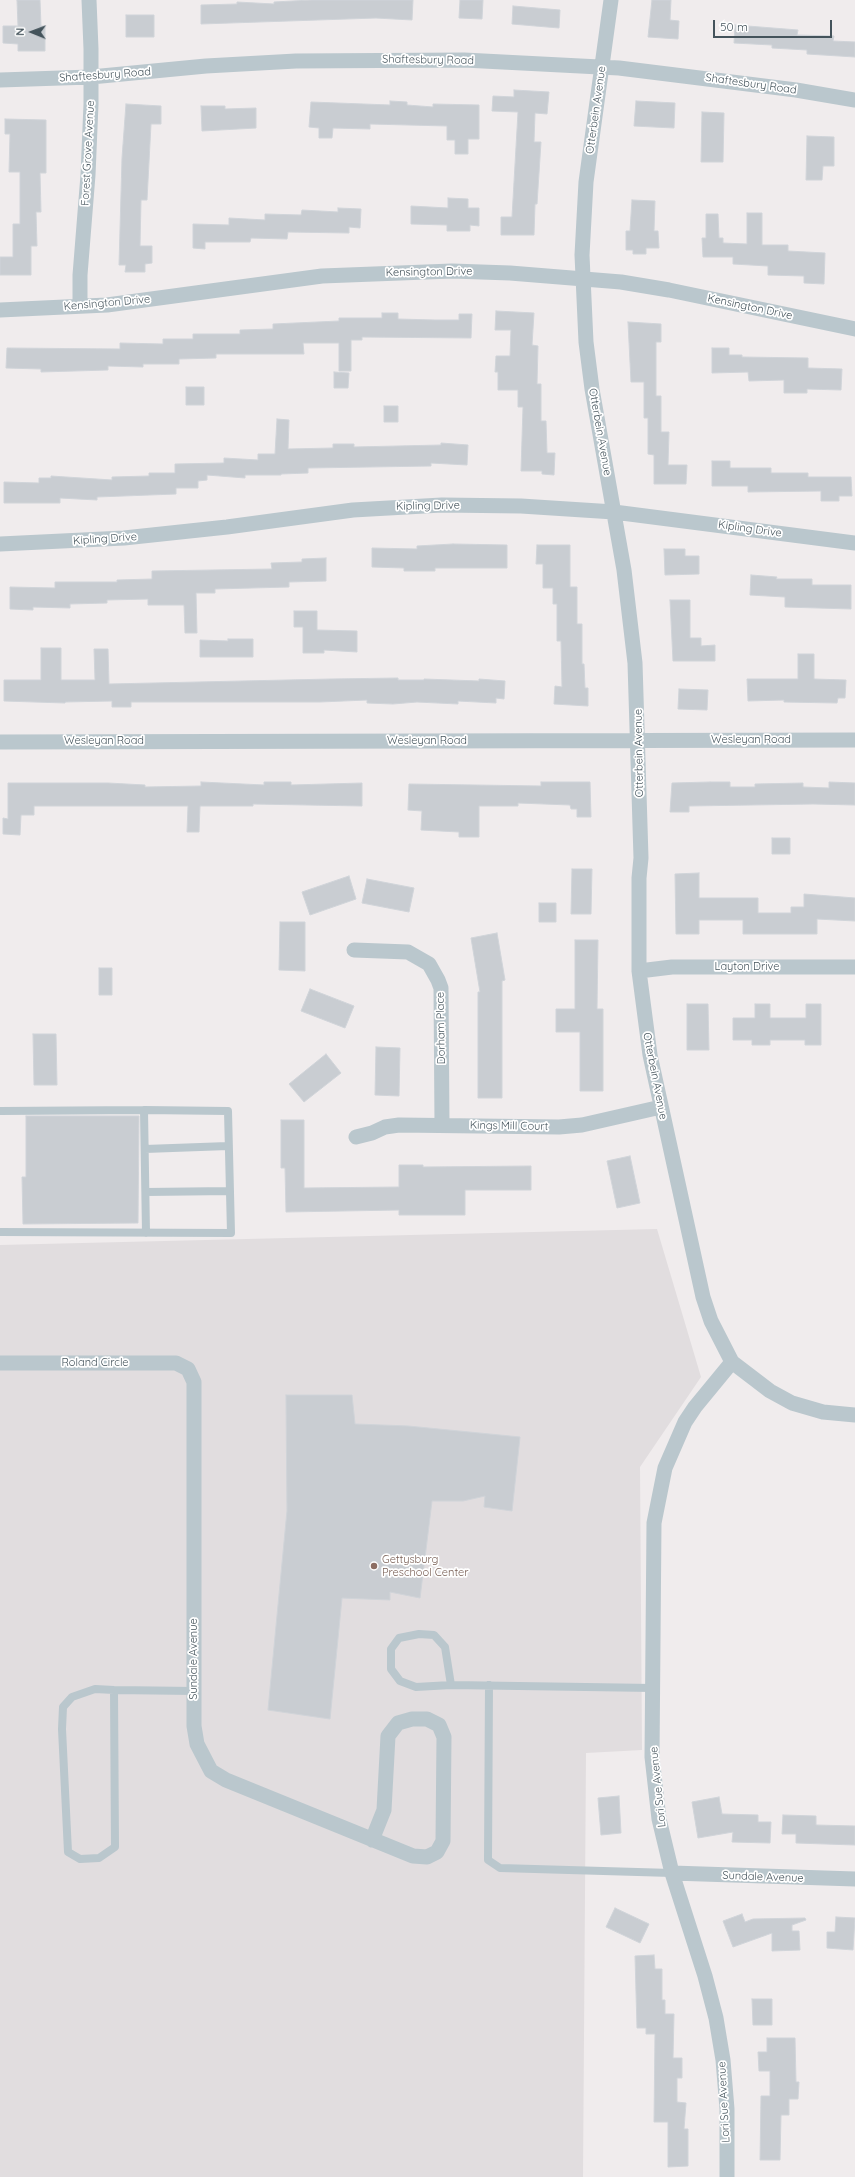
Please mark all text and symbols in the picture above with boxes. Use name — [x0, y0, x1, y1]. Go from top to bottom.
north arrow — [12, 12, 52, 52]
scale bar — [715, 12, 834, 38]
text: 50 m — [720, 19, 748, 34]
text: N — [13, 28, 27, 36]
street label: Shaftesbury Road — [382, 53, 474, 67]
street label: Shaftesbury Road — [59, 65, 151, 85]
street label: Otterbein Avenue — [583, 65, 609, 155]
street label: Shaftesbury Road — [705, 71, 797, 97]
street label: Forest Grove Avenue — [79, 100, 97, 206]
street label: Kensington Drive — [386, 265, 472, 279]
street label: Kensington Drive — [706, 292, 794, 322]
street label: Kensington Drive — [63, 293, 151, 313]
street label: Otterbein Avenue — [586, 387, 614, 477]
street label: Kipling Drive — [396, 499, 460, 513]
street label: Kipling Drive — [717, 518, 783, 540]
street label: Kipling Drive — [73, 530, 137, 548]
street label: Otterbein Avenue — [632, 709, 646, 797]
street label: Wesleyan Road — [711, 733, 791, 747]
street label: Wesleyan Road — [64, 734, 144, 748]
street label: Wesleyan Road — [387, 734, 467, 748]
street label: Layton Drive — [715, 960, 779, 974]
street label: Dorham Place — [434, 992, 448, 1064]
street label: Otterbein Avenue — [640, 1031, 670, 1121]
street label: Kings Mill Court — [470, 1119, 548, 1133]
street label: Roland Circle — [61, 1356, 129, 1370]
place label: Gettysburg Preschool Center — [382, 1553, 469, 1579]
marker: Gettysburg Preschool Center — [369, 1561, 379, 1571]
street label: Sundale Avenue — [187, 1618, 201, 1700]
street label: Lori Sue Avenue — [647, 1746, 669, 1828]
street label: Sundale Avenue — [722, 1869, 804, 1885]
street label: Lori Sue Avenue — [715, 2061, 733, 2143]

